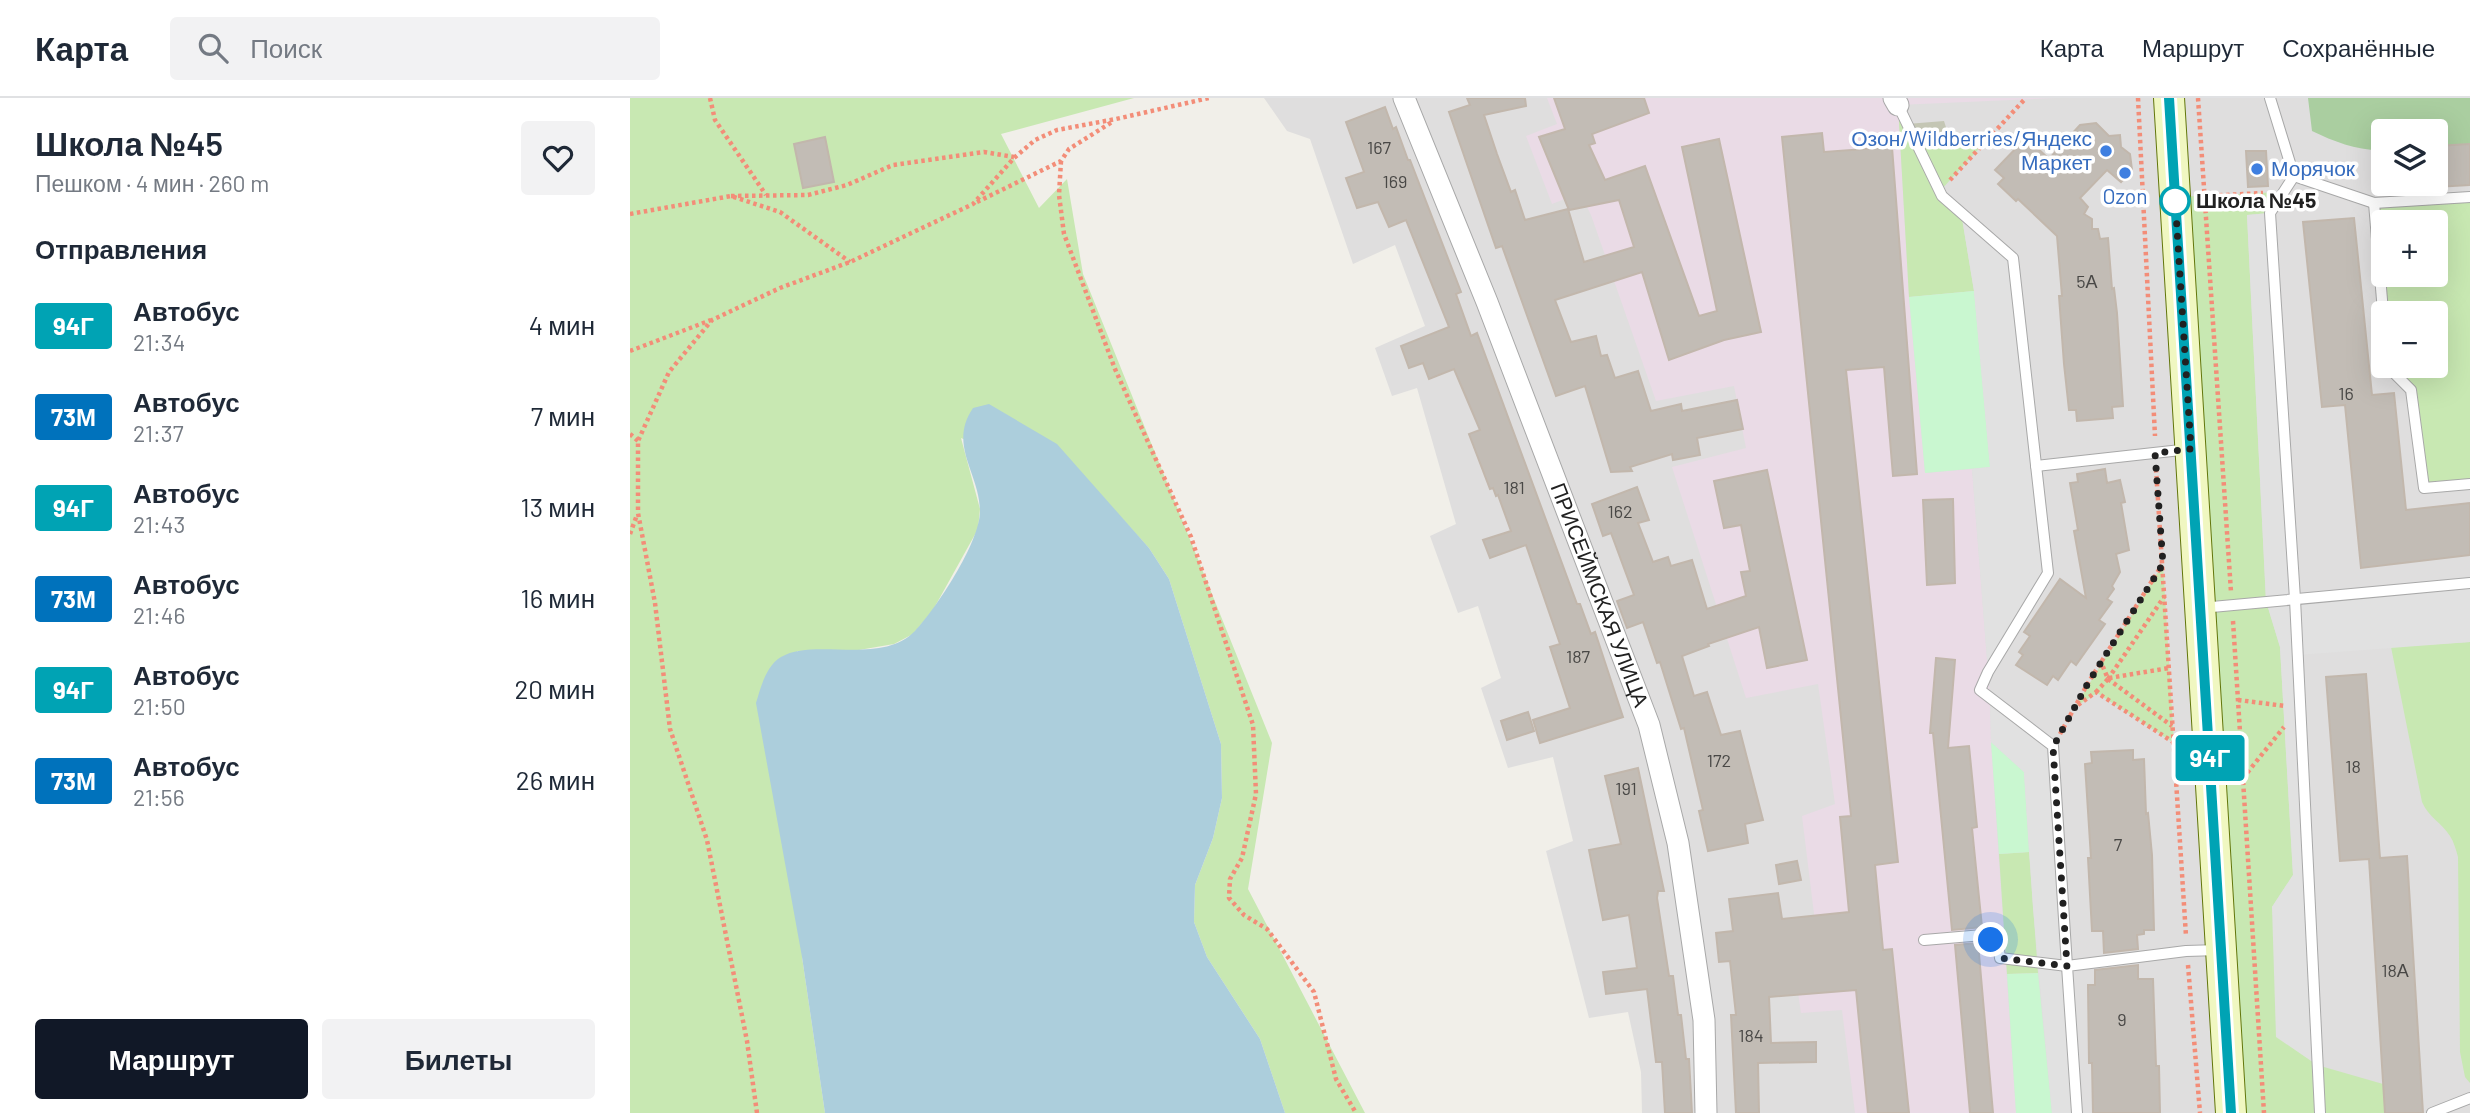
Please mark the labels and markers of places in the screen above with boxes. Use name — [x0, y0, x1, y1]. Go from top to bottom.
place label: Озон/Wildberries/Яндекс Маркет — [1851, 125, 2092, 174]
marker: Озон/Wildberries/Яндекс Маркет — [2098, 143, 2114, 159]
place label: Морячок — [2271, 155, 2356, 180]
marker: Морячок — [2249, 161, 2265, 177]
marker: Ozon — [2117, 165, 2133, 181]
place label: Ozon — [2102, 183, 2148, 208]
marker: Школа №45 — [2160, 186, 2190, 216]
place label: Школа №45 — [2196, 187, 2316, 212]

